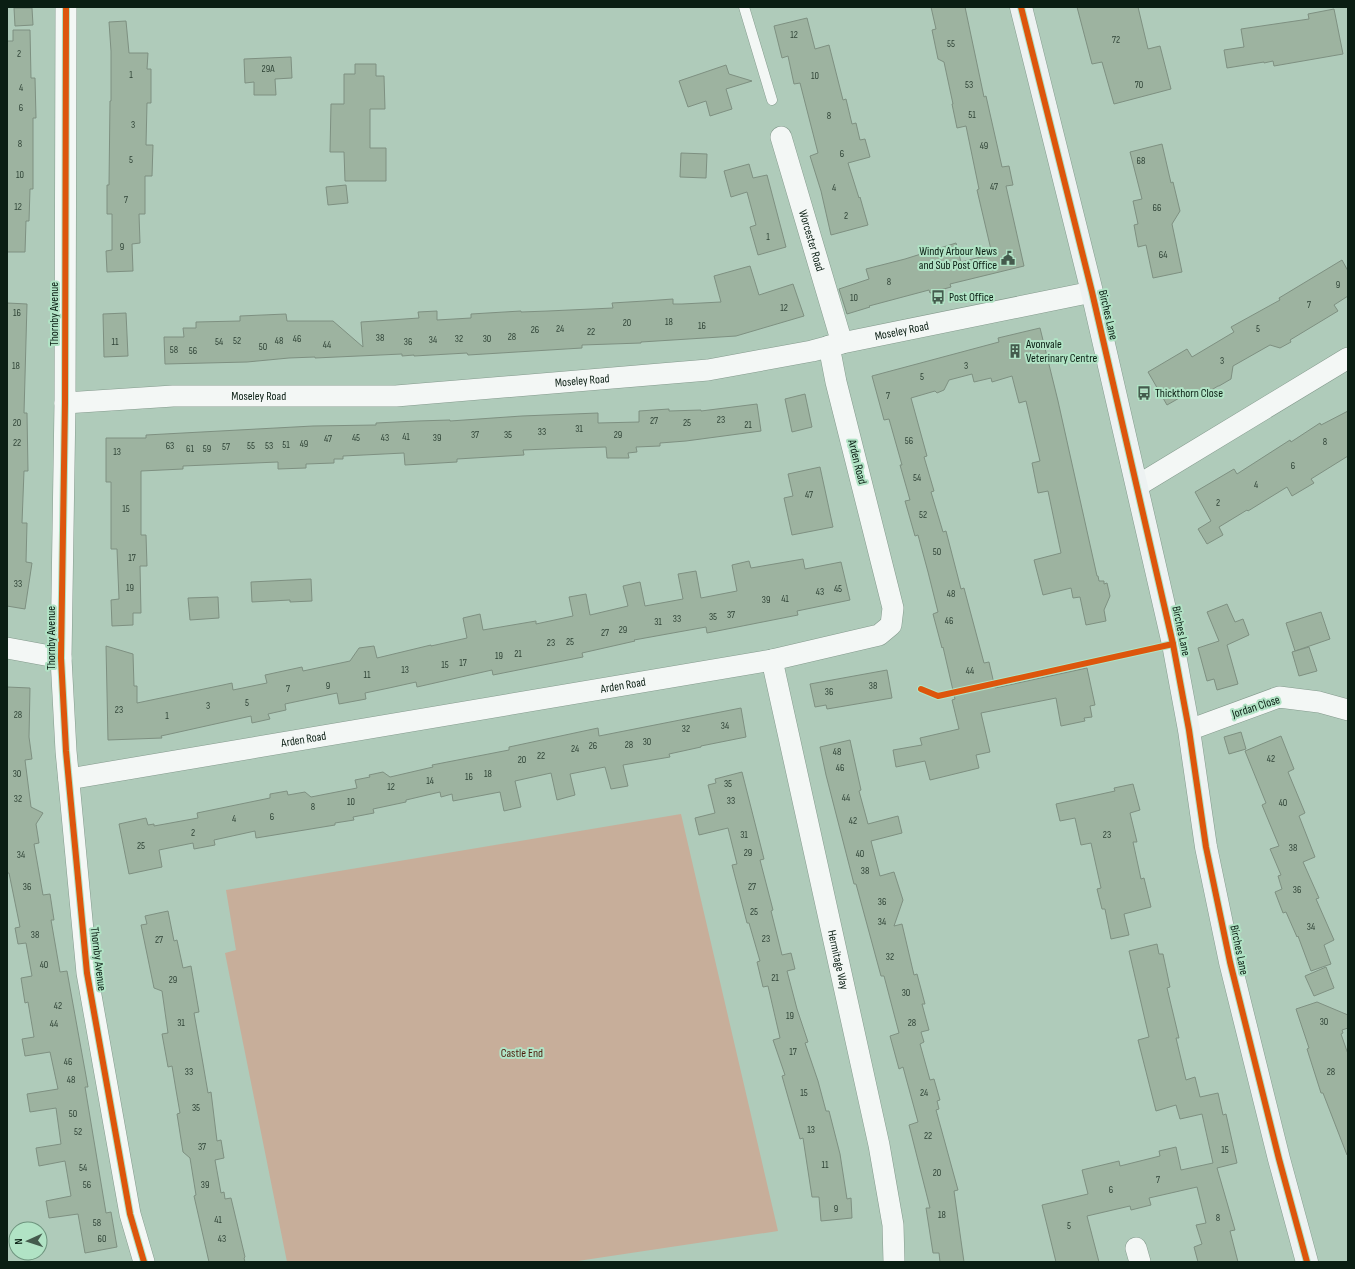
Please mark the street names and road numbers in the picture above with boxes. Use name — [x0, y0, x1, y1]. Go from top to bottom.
street label: Worcester Road — [795, 208, 828, 273]
street label: Thornby Avenue — [47, 282, 62, 346]
street label: Birches Lane — [1095, 289, 1121, 342]
street label: Moseley Road — [873, 318, 930, 344]
street label: Moseley Road — [554, 371, 610, 390]
street label: Moseley Road — [231, 389, 286, 404]
street label: Arden Road — [844, 437, 870, 486]
street label: Birches Lane — [1168, 605, 1194, 658]
street label: Thornby Avenue — [44, 606, 59, 670]
street label: Arden Road — [598, 674, 647, 697]
street label: Jordan Close — [1229, 692, 1282, 722]
street label: Arden Road — [279, 728, 327, 751]
street label: Birches Lane — [1226, 924, 1252, 977]
street label: Thornby Avenue — [87, 926, 109, 992]
street label: Hermitage Way — [824, 929, 852, 991]

